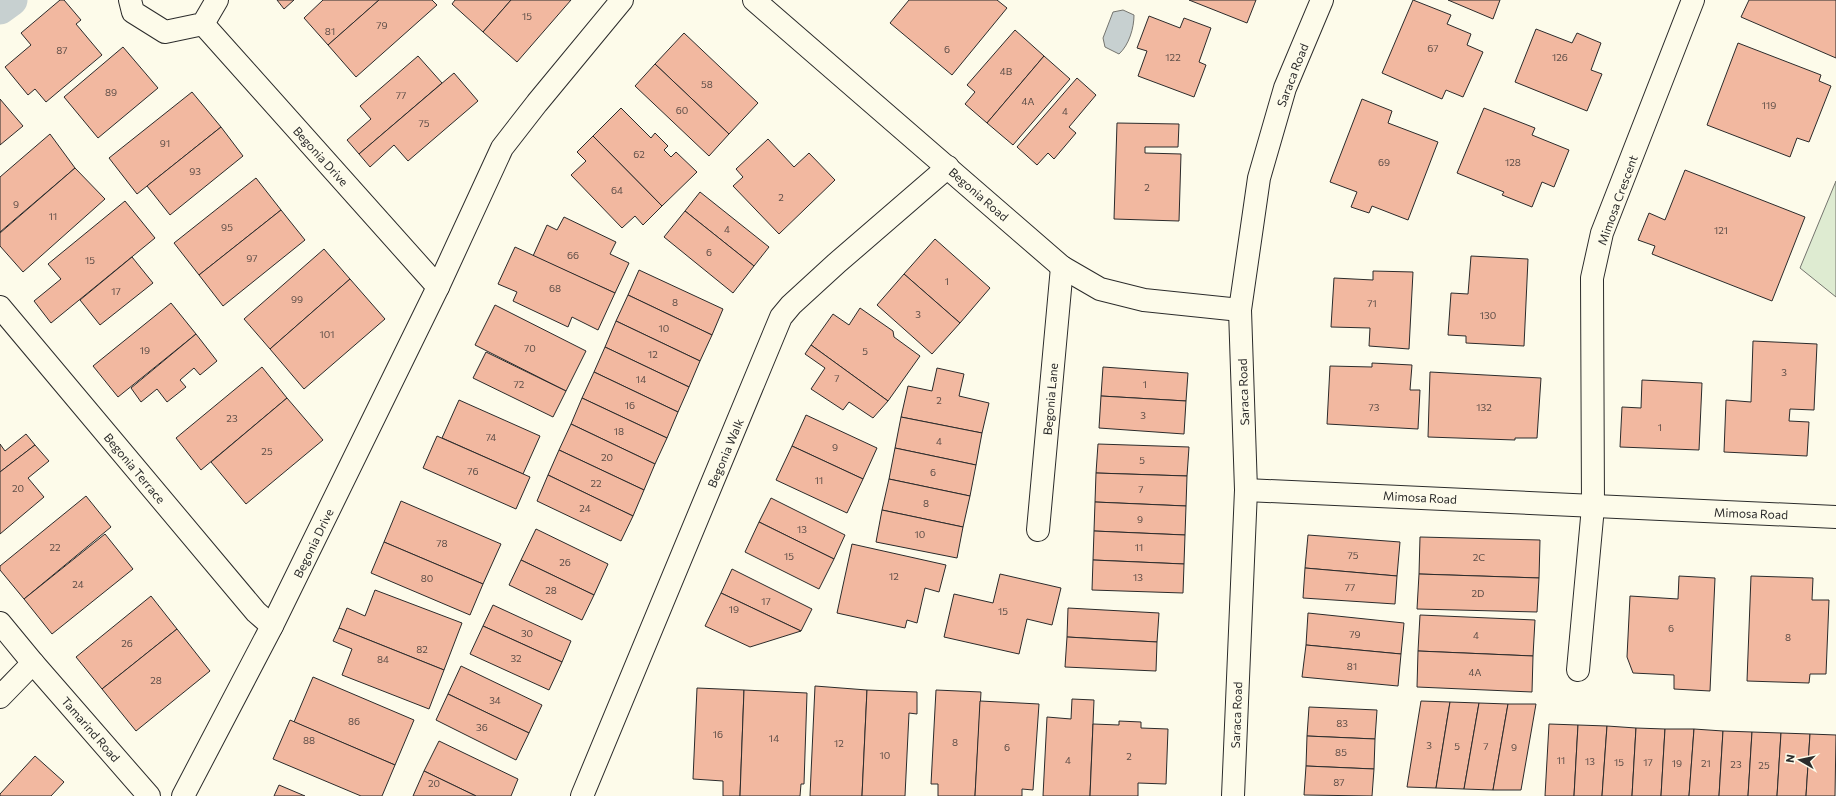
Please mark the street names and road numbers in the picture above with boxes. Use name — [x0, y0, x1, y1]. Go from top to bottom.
street label: Saraca Road — [1273, 41, 1311, 109]
street label: Begonia Drive — [291, 123, 351, 189]
street label: Mimosa Crescent — [1594, 153, 1640, 247]
street label: Begonia Road — [946, 164, 1012, 224]
street label: Saraca Road — [1235, 358, 1251, 426]
street label: Begonia Lane — [1040, 362, 1060, 436]
street label: Begonia Walk — [704, 416, 746, 490]
street label: Begonia Terrace — [102, 430, 168, 506]
street label: Mimosa Road — [1383, 488, 1457, 506]
street label: Mimosa Road — [1714, 505, 1788, 521]
street label: Begonia Drive — [290, 506, 336, 580]
street label: Saraca Road — [1228, 681, 1244, 749]
street label: Tamarind Road — [59, 694, 123, 764]

